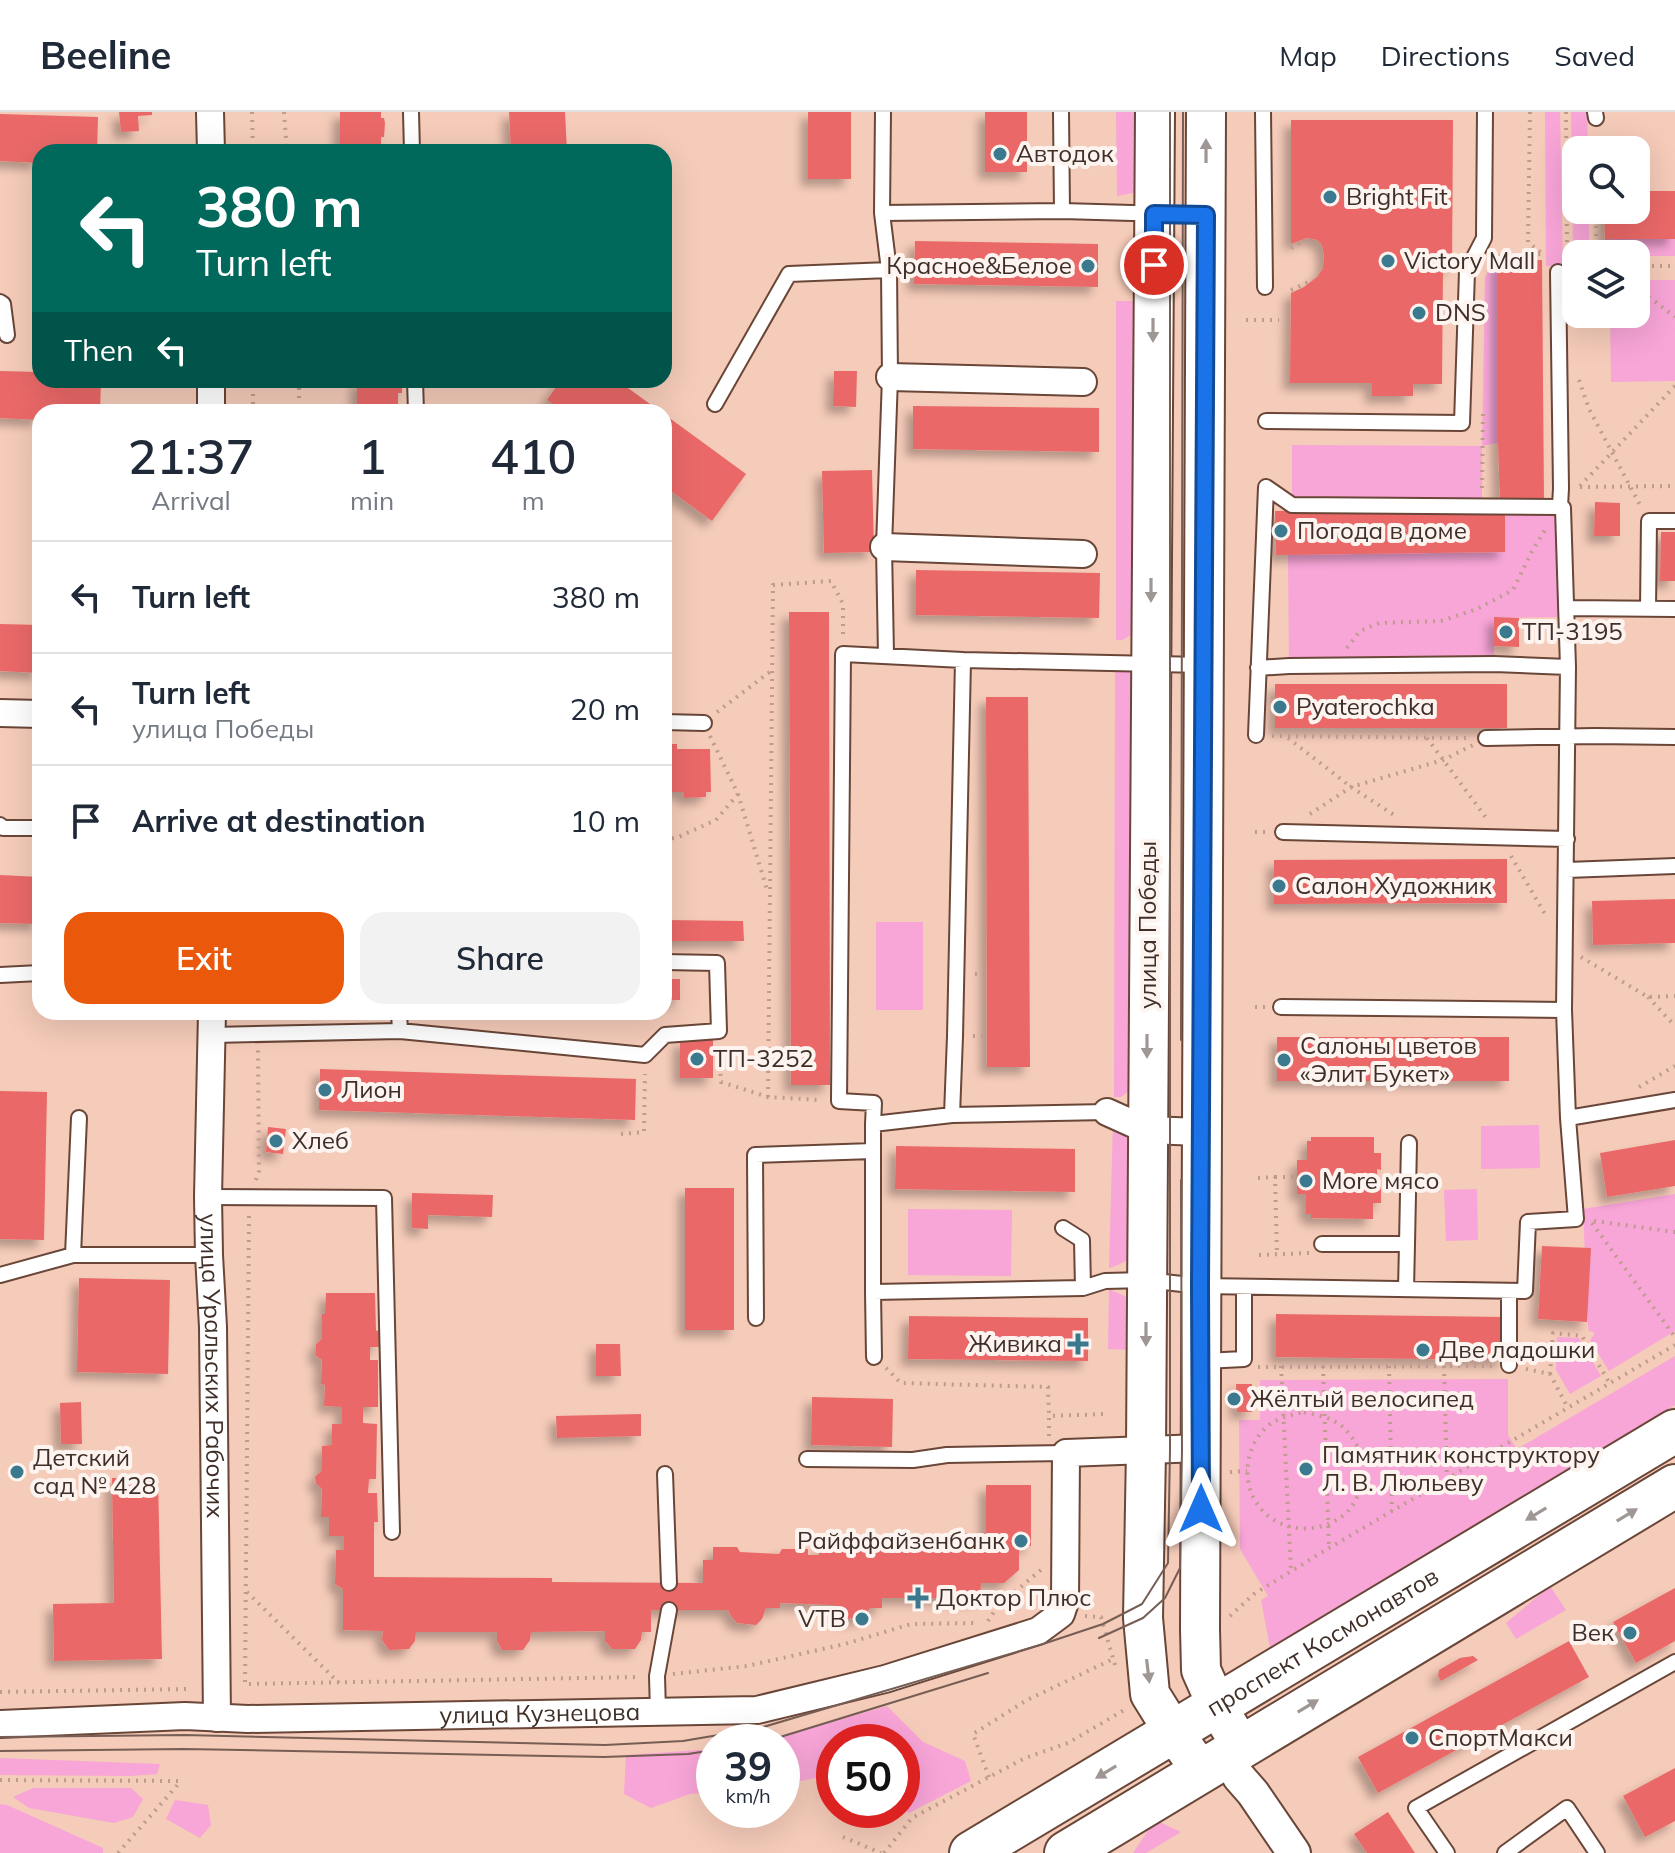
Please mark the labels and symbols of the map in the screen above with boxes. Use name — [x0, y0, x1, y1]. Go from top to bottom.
place label: Автодок — [1016, 138, 1114, 168]
one-way arrow — [1200, 138, 1212, 163]
marker: Автодок — [991, 145, 1009, 163]
place label: Bright Fit — [1346, 181, 1448, 211]
marker: Bright Fit — [1321, 188, 1339, 206]
pin — [1120, 231, 1188, 299]
place label: Victory Mall — [1404, 245, 1535, 275]
place label: Красное&Белое — [886, 250, 1072, 280]
marker: Victory Mall — [1379, 252, 1397, 270]
marker: Красное&Белое — [1079, 257, 1097, 275]
place label: DNS — [1435, 297, 1486, 327]
marker: DNS — [1410, 304, 1428, 322]
one-way arrow — [1147, 318, 1159, 343]
place label: Погода в доме — [1297, 515, 1467, 545]
marker: Погода в доме — [1272, 522, 1290, 540]
one-way arrow — [1145, 578, 1157, 603]
place label: ТП-3195 — [1522, 616, 1623, 646]
marker: ТП-3195 — [1497, 623, 1515, 641]
place label: Pyaterochka — [1296, 691, 1435, 721]
marker: Pyaterochka — [1271, 698, 1289, 716]
street label: улица Победы — [1132, 841, 1162, 1009]
place label: Салон Художник — [1295, 870, 1492, 900]
marker: Салон Художник — [1270, 877, 1288, 895]
place label: Салоны цветов «Элит Букет» — [1300, 1030, 1477, 1088]
one-way arrow — [1141, 1034, 1154, 1059]
place label: ТП-3252 — [713, 1043, 814, 1073]
marker: ТП-3252 — [688, 1050, 706, 1068]
marker: Салоны цветов «Элит Букет» — [1275, 1051, 1293, 1069]
place label: Лион — [341, 1074, 402, 1104]
marker: Лион — [316, 1081, 334, 1099]
place label: Хлеб — [292, 1125, 349, 1155]
marker: Хлеб — [267, 1132, 285, 1150]
place label: More мясо — [1322, 1165, 1440, 1195]
marker: More мясо — [1297, 1172, 1315, 1190]
street label: улица Уральских Рабочих — [194, 1213, 231, 1518]
one-way arrow — [1140, 1322, 1152, 1347]
place label: Живика — [969, 1328, 1062, 1358]
place label: Две ладошки — [1439, 1334, 1595, 1364]
marker: Живика — [1069, 1335, 1087, 1353]
marker: Две ладошки — [1414, 1341, 1432, 1359]
place label: Жёлтый велосипед — [1250, 1383, 1474, 1413]
marker: Жёлтый велосипед — [1225, 1390, 1243, 1408]
place label: Памятник конструктору Л. В. Люльеву — [1322, 1439, 1600, 1497]
place label: Детский сад № 428 — [33, 1442, 156, 1500]
marker: Памятник конструктору Л. В. Люльеву — [1297, 1460, 1315, 1478]
marker: Детский сад № 428 — [8, 1463, 26, 1481]
position arrow — [1159, 1467, 1243, 1551]
one-way arrow — [1525, 1507, 1547, 1521]
one-way arrow — [1616, 1508, 1638, 1522]
place label: Райффайзенбанк — [797, 1525, 1005, 1555]
marker: Райффайзенбанк — [1012, 1532, 1030, 1550]
street label: проспект Космонавтов — [1201, 1560, 1444, 1722]
place label: Доктор Плюс — [936, 1582, 1091, 1612]
marker: Доктор Плюс — [907, 1587, 929, 1609]
place label: VTB — [798, 1603, 846, 1633]
marker: VTB — [853, 1610, 871, 1628]
place label: Век — [1571, 1617, 1614, 1647]
marker: Век — [1621, 1624, 1639, 1642]
one-way arrow — [1141, 1659, 1154, 1684]
street label: улица Кузнецова — [439, 1696, 640, 1730]
one-way arrow — [1297, 1699, 1319, 1713]
place label: СпортМакси — [1428, 1722, 1573, 1752]
speed limit sign: 50 — [816, 1724, 920, 1828]
marker: СпортМакси — [1403, 1729, 1421, 1747]
one-way arrow — [1095, 1764, 1117, 1778]

